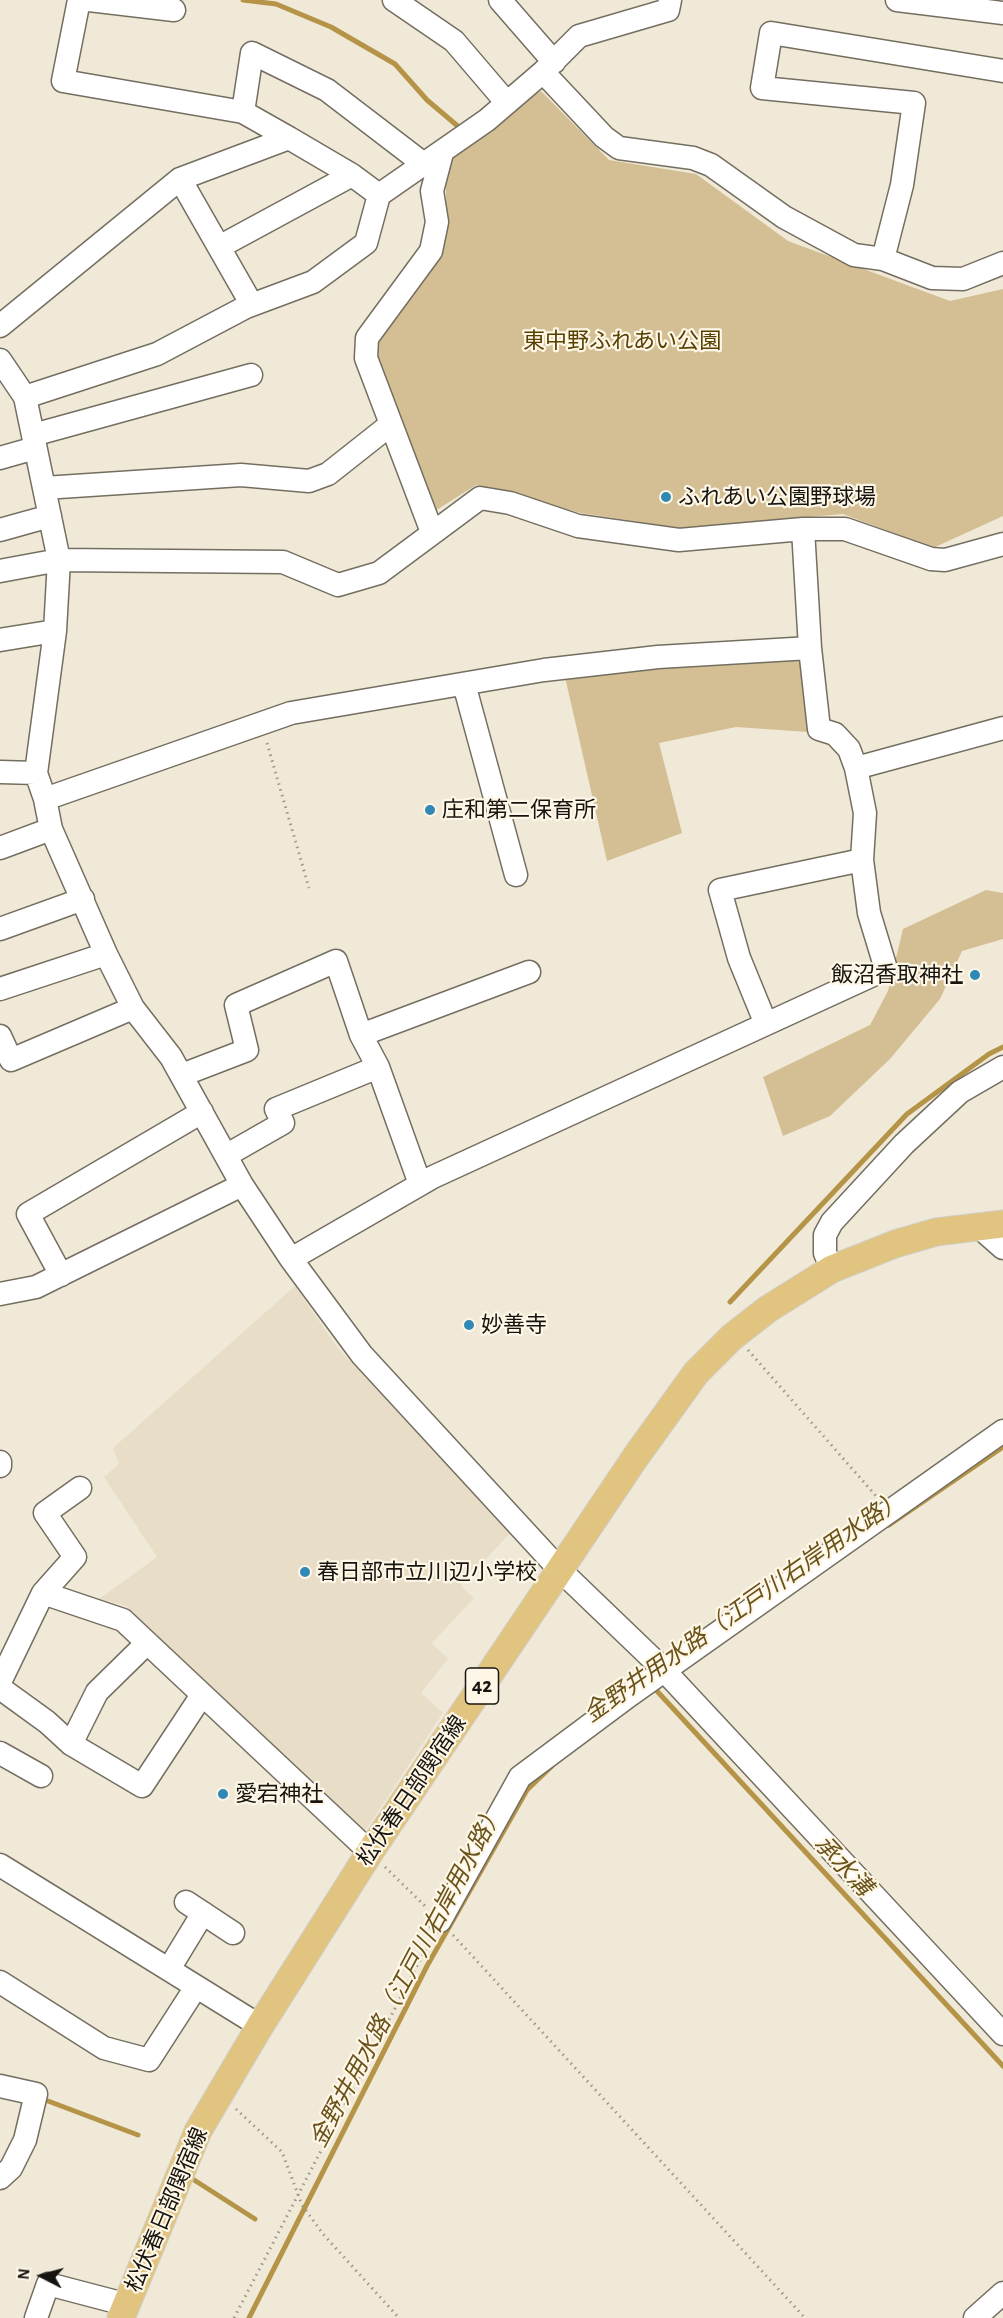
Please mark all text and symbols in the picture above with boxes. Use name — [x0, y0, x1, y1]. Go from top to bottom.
park label: 東中野ふれあい公園 — [523, 328, 721, 354]
place label: ふれあい公園野球場 — [678, 484, 876, 510]
marker: ふれあい公園野球場 — [659, 490, 673, 504]
place label: 庄和第二保育所 — [442, 797, 596, 823]
marker: 庄和第二保育所 — [423, 803, 437, 817]
place label: 飯沼香取神社 — [831, 962, 963, 988]
marker: 飯沼香取神社 — [968, 968, 982, 982]
place label: 妙善寺 — [481, 1312, 547, 1338]
marker: 妙善寺 — [462, 1318, 476, 1332]
water label: 金野井用水路（江戸川右岸用水路） — [578, 1485, 910, 1729]
place label: 春日部市立川辺小学校 — [317, 1559, 537, 1585]
marker: 春日部市立川辺小学校 — [298, 1565, 312, 1579]
road number: 42 — [466, 1668, 498, 1704]
street label: 松伏春日部関宿線 — [352, 1711, 472, 1871]
place label: 愛宕神社 — [235, 1781, 323, 1807]
marker: 愛宕神社 — [216, 1787, 230, 1801]
water label: 金野井用水路（江戸川右岸用水路） — [304, 1800, 510, 2152]
water label: 承水溝 — [808, 1830, 878, 1902]
street label: 松伏春日部関宿線 — [120, 2124, 214, 2296]
north arrow — [12, 2246, 72, 2306]
text: N — [16, 2268, 33, 2280]

